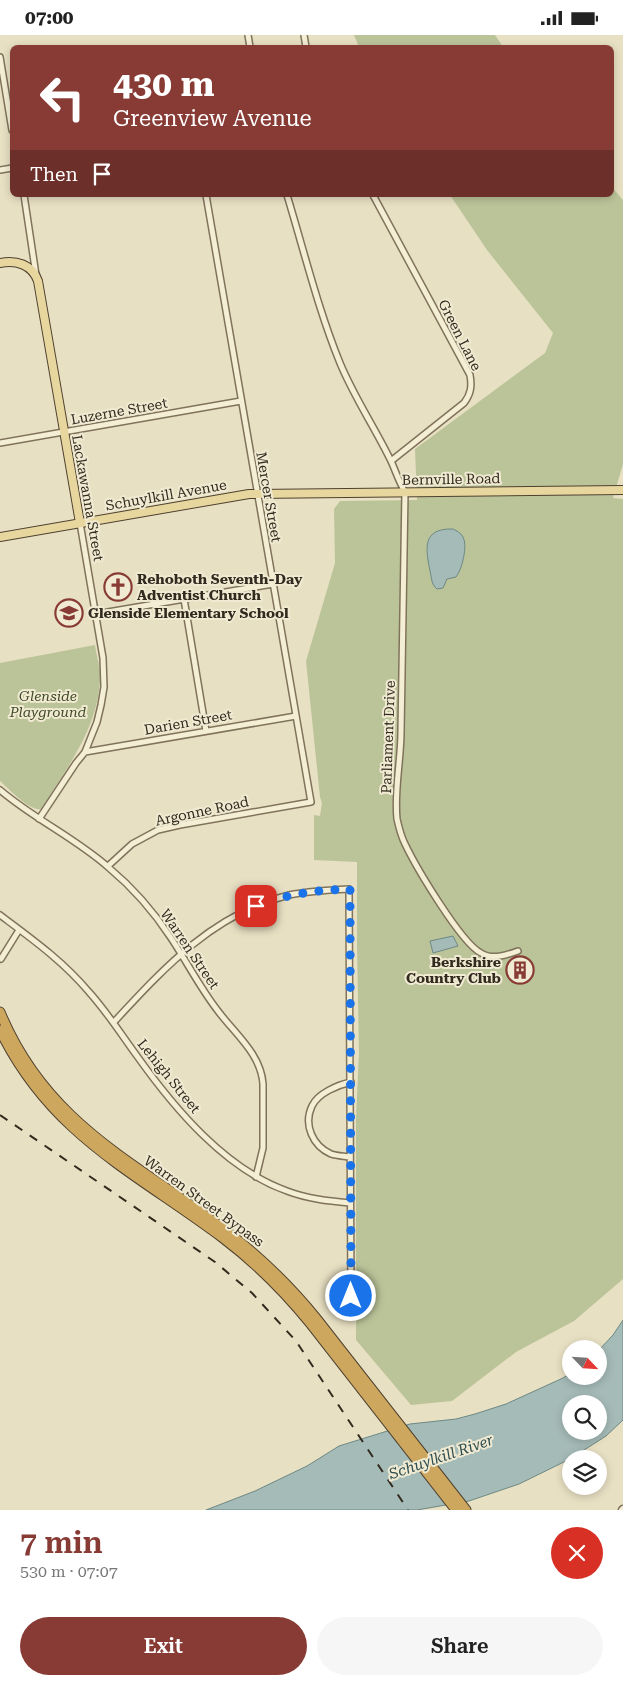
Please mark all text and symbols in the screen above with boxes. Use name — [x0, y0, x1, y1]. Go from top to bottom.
text: 07:00 — [25, 6, 74, 29]
text: 430 m — [113, 64, 214, 105]
icon: left — [30, 65, 95, 130]
text: Greenview Avenue — [113, 106, 312, 131]
icon: arrive — [88, 160, 116, 188]
text: Then — [30, 163, 78, 186]
street label: Green Lane — [435, 297, 485, 374]
street label: Luzerne Street — [69, 395, 169, 427]
street label: Lackawanna Street — [69, 434, 107, 562]
street label: Mercer Street — [253, 451, 285, 543]
street label: Bernville Road — [402, 470, 500, 488]
street label: Schuylkill Avenue — [104, 476, 228, 514]
place label: Rehoboth Seventh-Day Adventist Church — [137, 571, 303, 603]
church icon: Rehoboth Seventh-Day Adventist Church — [103, 572, 133, 602]
school or university icon: Glenside Elementary School — [54, 598, 84, 628]
place label: Glenside Elementary School — [88, 605, 289, 621]
street label: Parliament Drive — [378, 680, 398, 794]
park label: Glenside Playground — [9, 688, 87, 720]
street label: Darien Street — [143, 706, 233, 738]
street label: Argonne Road — [154, 793, 250, 829]
pin — [235, 885, 277, 927]
icon: arrive — [242, 892, 270, 920]
street label: Warren Street — [157, 906, 223, 992]
place label: Berkshire Country Club — [406, 954, 501, 986]
building icon: Berkshire Country Club — [505, 955, 535, 985]
street label: Lehigh Street — [134, 1036, 204, 1116]
street label: Warren Street Bypass — [141, 1152, 267, 1250]
position arrow — [324, 1269, 376, 1321]
north arrow — [562, 1340, 608, 1385]
map controls — [562, 1340, 607, 1495]
button: search — [562, 1395, 607, 1440]
water label: Schuylkill River — [385, 1430, 496, 1484]
button: layers — [562, 1450, 607, 1495]
text: 7 min — [20, 1525, 103, 1560]
button: close — [551, 1527, 603, 1579]
text: 530 m · 07:07 — [20, 1562, 118, 1581]
button: Exit — [20, 1617, 307, 1675]
button: Share — [317, 1617, 603, 1675]

